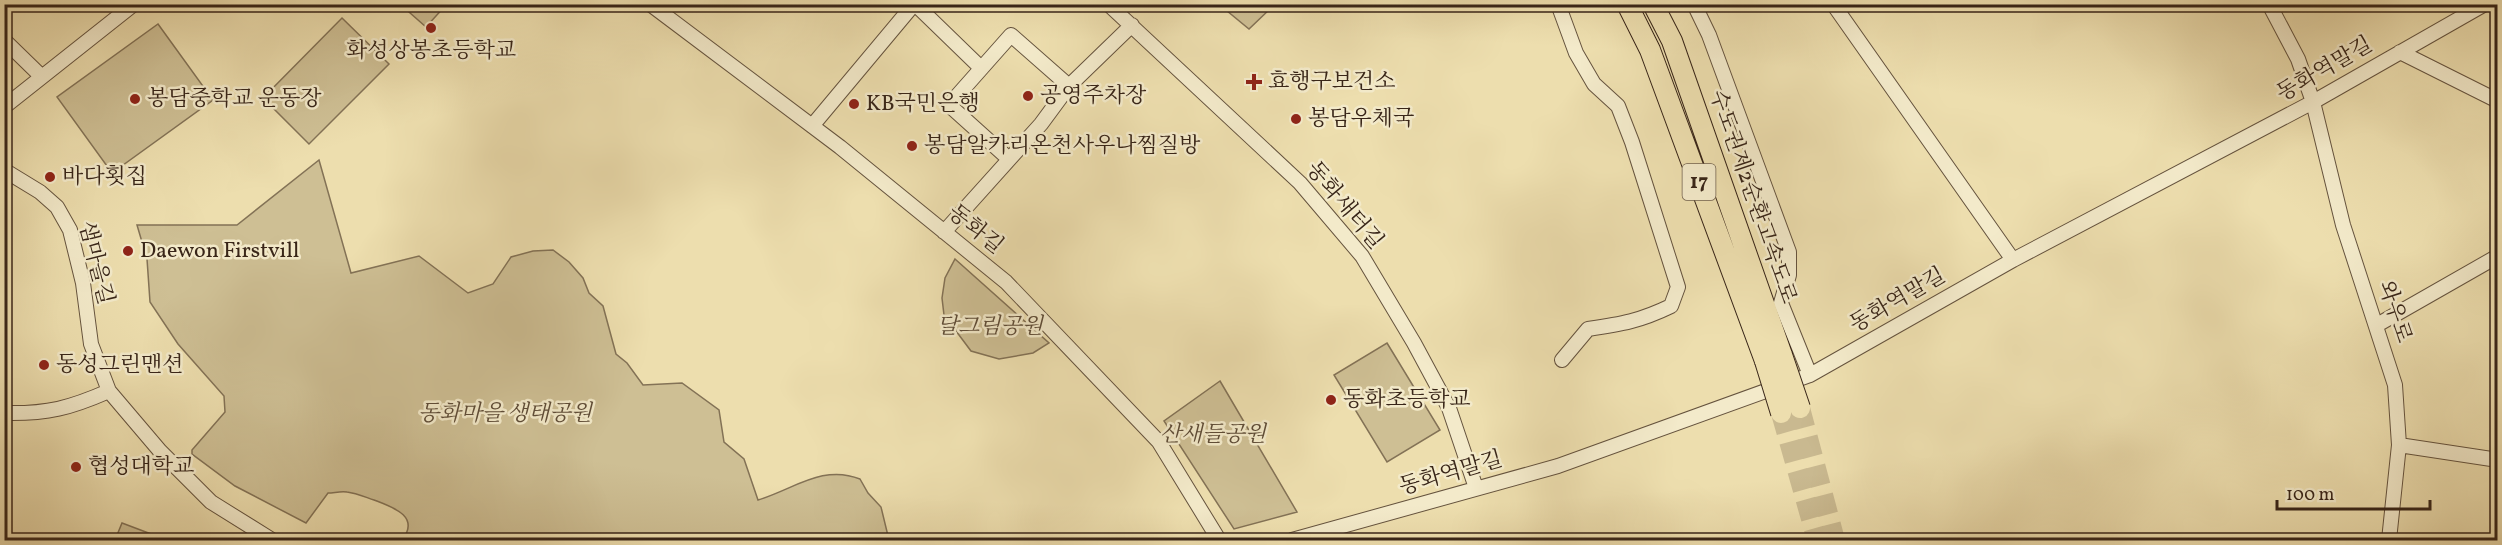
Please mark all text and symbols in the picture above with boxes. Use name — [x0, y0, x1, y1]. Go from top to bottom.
marker: 화성상봉초등학교 — [424, 21, 438, 35]
street label: 동화역말길 — [2271, 30, 2379, 110]
place label: 화성상봉초등학교 — [346, 36, 516, 67]
place label: 효행구보건소 — [1268, 67, 1396, 98]
marker: 효행구보건소 — [1245, 73, 1263, 91]
place label: 공영주차장 — [1040, 81, 1147, 112]
place label: 봉담중학교 운동장 — [147, 84, 322, 115]
street label: 수도권제2순환고속도로 — [1701, 86, 1803, 308]
place label: KB국민은행 — [866, 89, 980, 120]
marker: 공영주차장 — [1021, 89, 1035, 103]
marker: 봉담중학교 운동장 — [128, 92, 142, 106]
marker: KB국민은행 — [847, 97, 861, 111]
place label: 봉담우체국 — [1308, 104, 1414, 135]
marker: 봉담우체국 — [1289, 112, 1303, 126]
place label: 봉담알카리온천사우나찜질방 — [924, 131, 1201, 162]
marker: 봉담알카리온천사우나찜질방 — [905, 139, 919, 153]
street label: 동화새터길 — [1298, 155, 1390, 257]
place label: 바다횟집 — [62, 162, 147, 193]
road number: 17 — [1682, 164, 1716, 200]
marker: 바다횟집 — [43, 170, 57, 184]
street label: 동화길 — [940, 198, 1010, 262]
street label: 샘마을길 — [70, 218, 120, 308]
place label: Daewon Firstvill — [140, 236, 299, 267]
marker: Daewon Firstvill — [121, 244, 135, 258]
street label: 동화역말길 — [1844, 261, 1952, 341]
street label: 와우로 — [2369, 277, 2419, 347]
park label: 달그림공원 — [937, 312, 1045, 343]
place label: 동성그린맨션 — [56, 350, 184, 381]
marker: 동성그린맨션 — [37, 358, 51, 372]
place label: 동화초등학교 — [1343, 385, 1471, 416]
marker: 동화초등학교 — [1324, 393, 1338, 407]
park label: 동화마을 생태공원 — [418, 399, 594, 430]
park label: 산새들공원 — [1160, 420, 1268, 451]
street label: 동화역말길 — [1396, 444, 1506, 504]
place label: 협성대학교 — [88, 452, 194, 483]
marker: 협성대학교 — [69, 460, 83, 474]
scale bar — [2277, 473, 2430, 511]
text: 100 m — [2286, 483, 2335, 508]

